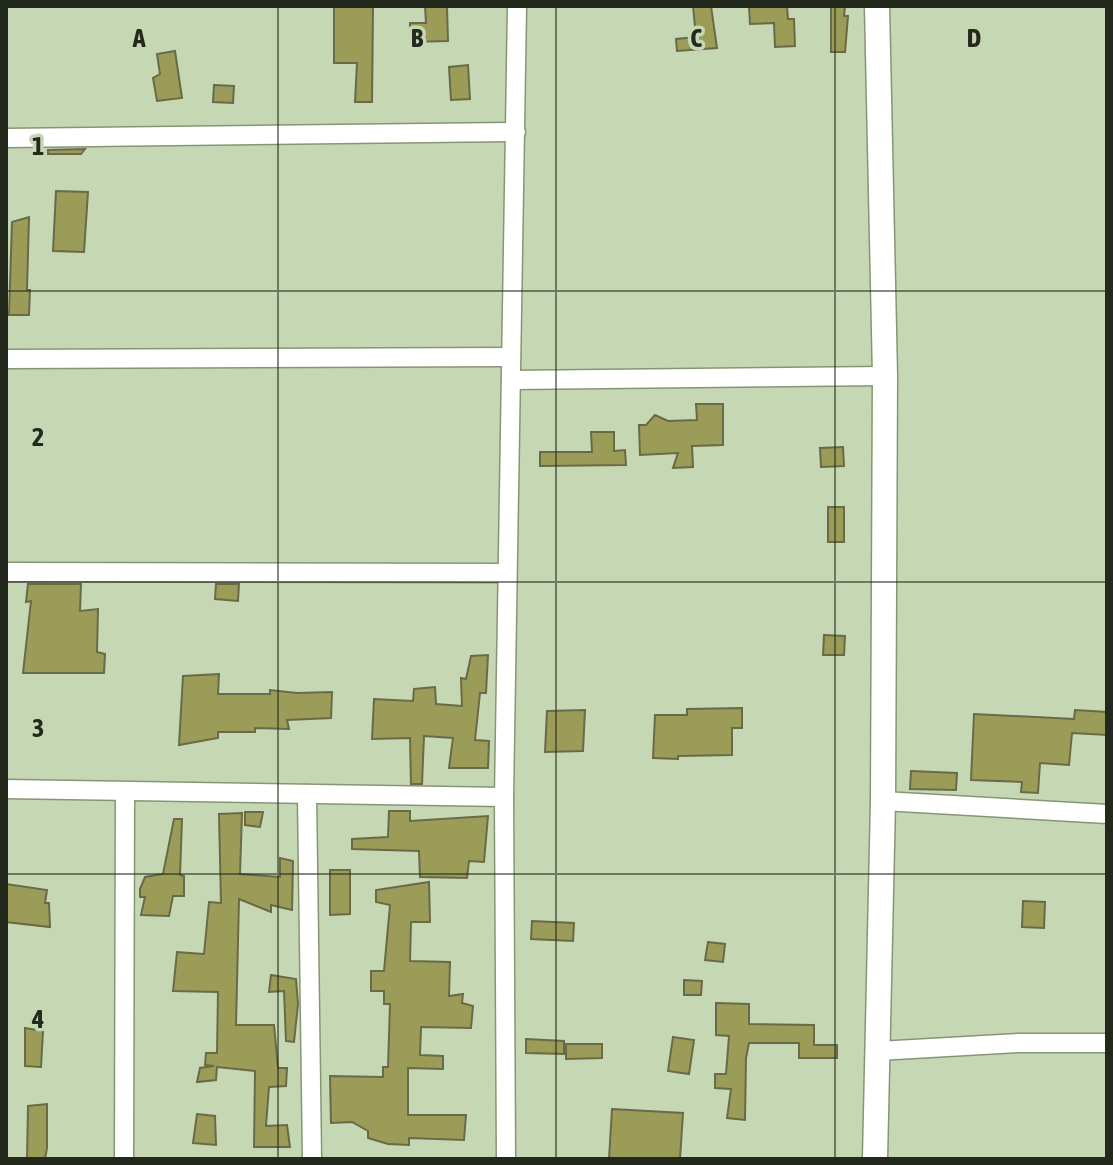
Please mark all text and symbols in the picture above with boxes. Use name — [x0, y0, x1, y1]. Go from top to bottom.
text: A — [132, 23, 146, 53]
text: B — [411, 23, 424, 53]
text: C — [690, 23, 702, 53]
text: D — [967, 23, 981, 53]
text: 1 — [32, 131, 44, 161]
text: 2 — [32, 422, 44, 452]
text: 3 — [32, 713, 44, 743]
text: 4 — [31, 1004, 44, 1034]

